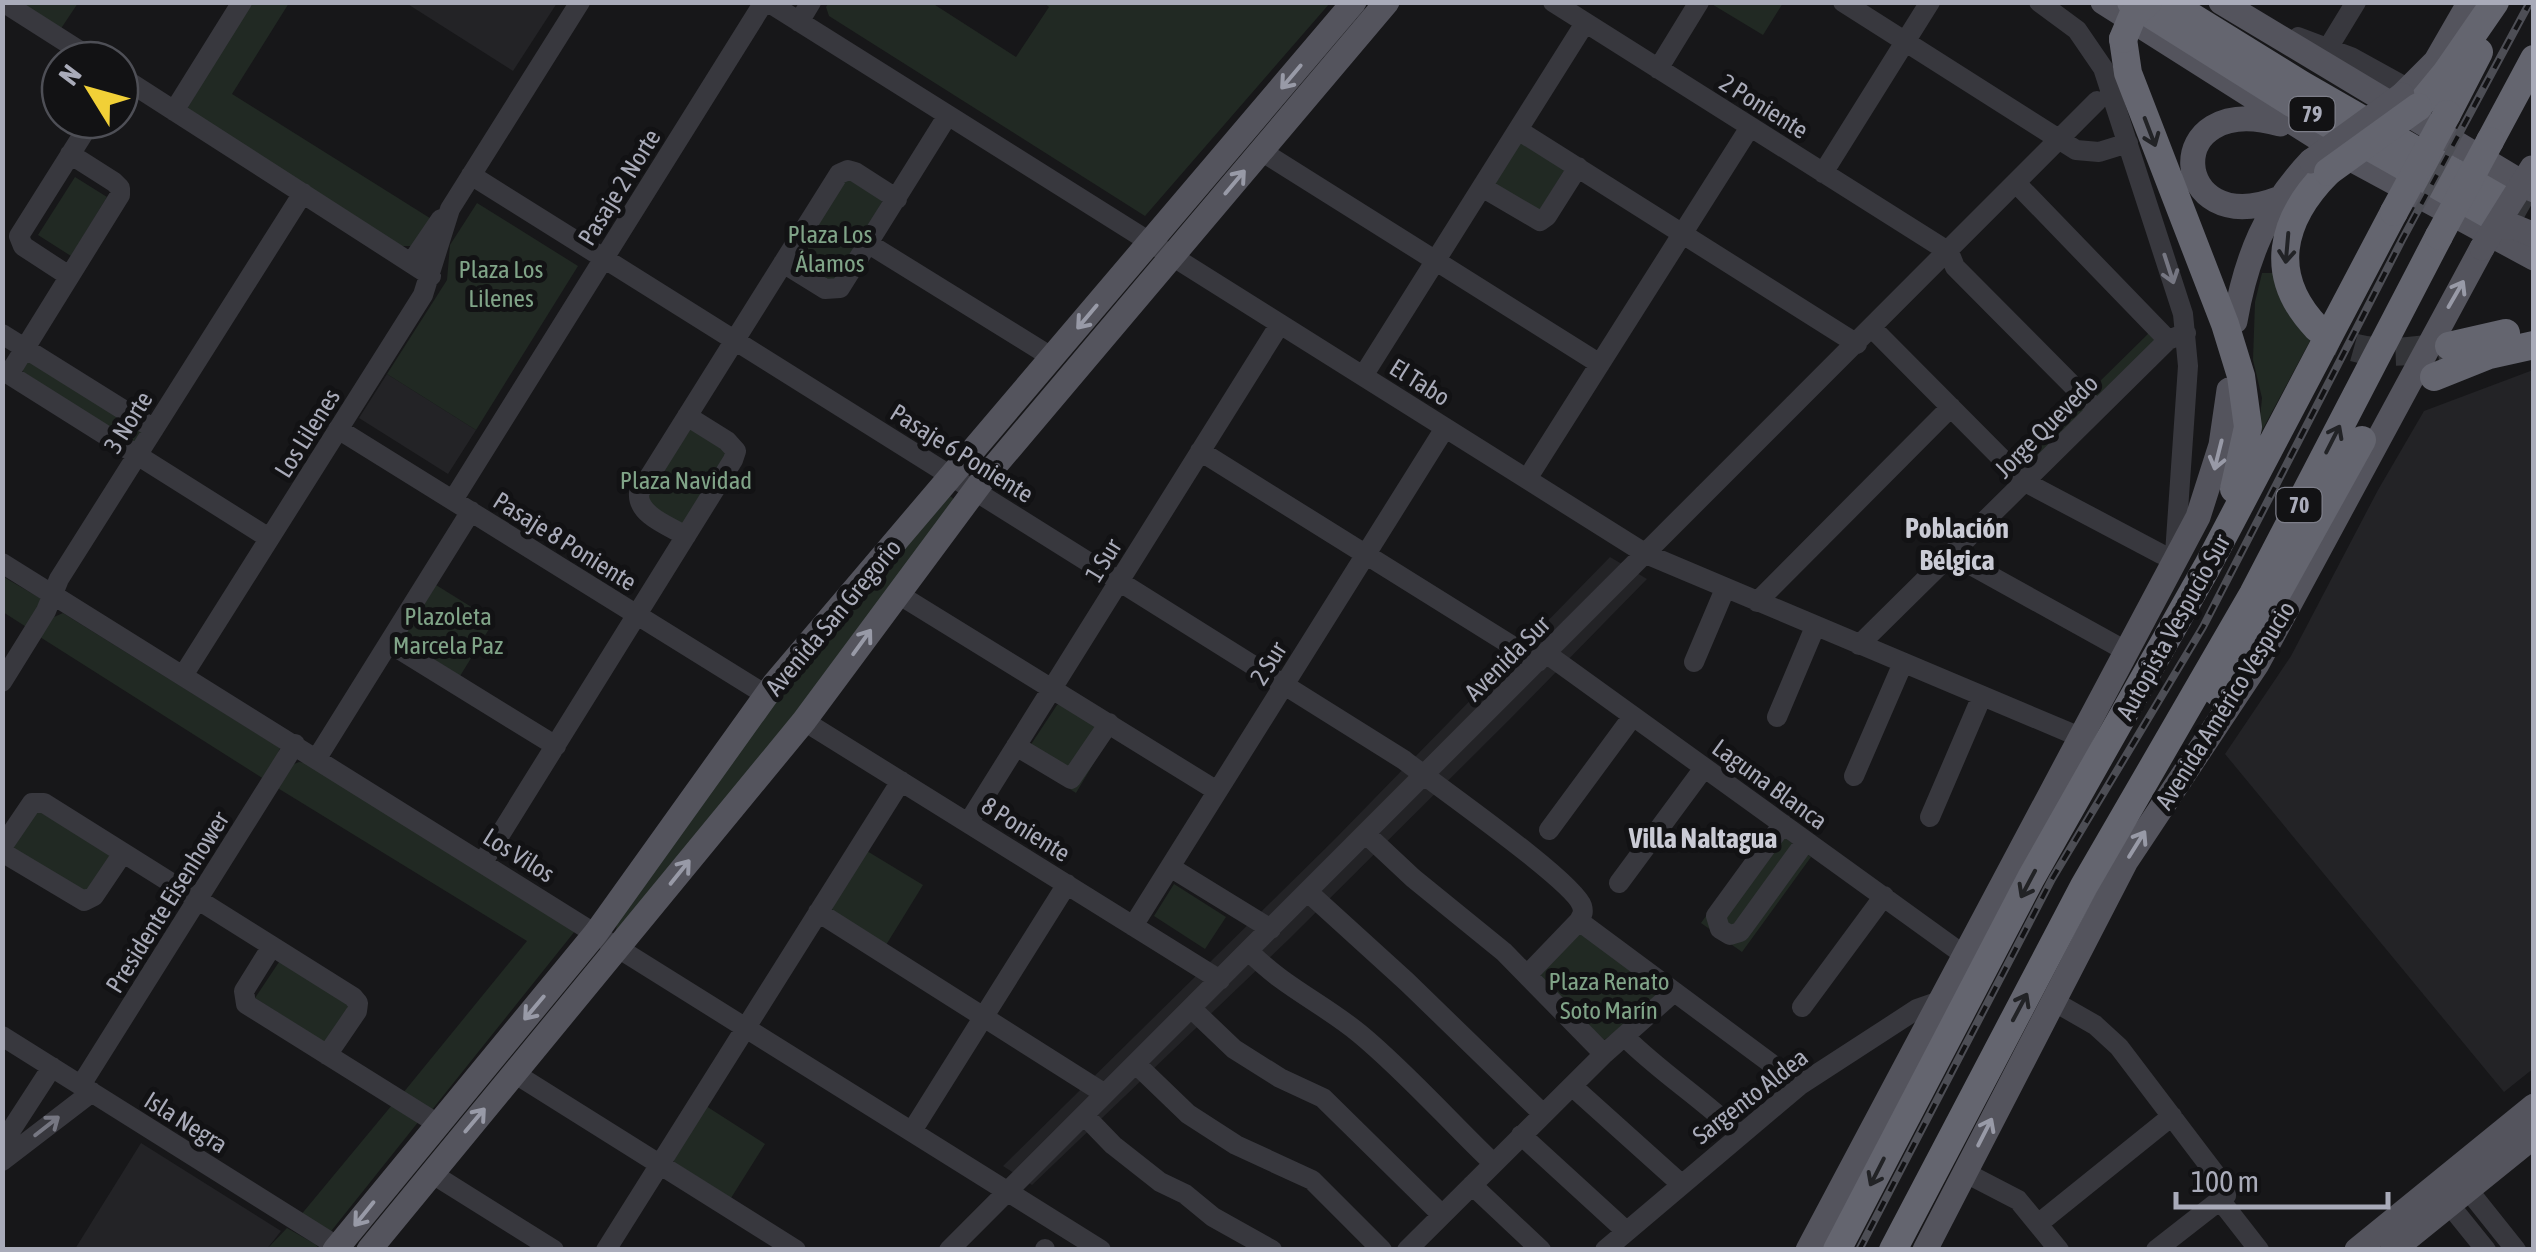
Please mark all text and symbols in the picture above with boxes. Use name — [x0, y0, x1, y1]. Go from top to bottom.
north arrow — [40, 40, 140, 140]
text: N — [52, 59, 88, 91]
one-way arrow — [1280, 63, 1302, 89]
street label: 2 Poniente — [1715, 68, 1813, 144]
road number: 79 — [2290, 97, 2334, 131]
one-way arrow — [2143, 116, 2161, 146]
street label: Pasaje 2 Norte — [572, 124, 666, 250]
one-way arrow — [1224, 169, 1246, 195]
park label: Plaza Los Álamos — [788, 220, 873, 277]
one-way arrow — [2278, 231, 2297, 264]
one-way arrow — [2162, 253, 2180, 284]
park label: Plaza Los Lilenes — [459, 255, 544, 312]
one-way arrow — [2446, 280, 2466, 309]
one-way arrow — [1077, 303, 1099, 329]
street label: El Tabo — [1385, 353, 1455, 411]
street label: Jorge Quevedo — [1989, 369, 2103, 483]
street label: Los Lilenes — [269, 383, 345, 482]
street label: 3 Norte — [98, 386, 158, 458]
street label: Pasaje 6 Poniente — [885, 398, 1039, 508]
one-way arrow — [2324, 425, 2344, 455]
one-way arrow — [2208, 439, 2227, 470]
park label: Plaza Navidad — [620, 466, 752, 494]
street label: Pasaje 8 Poniente — [488, 486, 642, 596]
road number: 70 — [2276, 488, 2322, 522]
district label: Población Bélgica — [1905, 512, 2009, 576]
street label: Autopista Vespucio Sur — [2110, 529, 2236, 725]
street label: Avenida San Gregorio — [760, 533, 906, 701]
street label: 1 Sur — [1079, 533, 1127, 587]
street label: Avenida Américo Vespucio — [2150, 596, 2300, 814]
park label: Plazoleta Marcela Paz — [393, 602, 503, 659]
street label: Avenida Sur — [1459, 609, 1556, 706]
one-way arrow — [852, 629, 873, 656]
street label: 2 Sur — [1244, 636, 1292, 690]
street label: Laguna Blanca — [1707, 733, 1833, 835]
street label: 8 Poniente — [977, 791, 1075, 867]
street label: Presidente Eisenhower — [100, 806, 234, 998]
street label: Los Vilos — [478, 822, 560, 888]
district label: Villa Naltagua — [1628, 822, 1777, 854]
one-way arrow — [2126, 830, 2147, 859]
one-way arrow — [669, 859, 691, 885]
one-way arrow — [2017, 869, 2037, 898]
park label: Plaza Renato Soto Marín — [1549, 967, 1669, 1024]
one-way arrow — [2011, 992, 2030, 1022]
one-way arrow — [523, 995, 545, 1021]
street label: Sargento Aldea — [1687, 1042, 1813, 1150]
street label: Isla Negra — [139, 1086, 233, 1158]
one-way arrow — [464, 1108, 486, 1134]
one-way arrow — [33, 1116, 60, 1137]
one-way arrow — [1976, 1117, 1995, 1147]
scale bar — [2176, 1147, 2388, 1209]
one-way arrow — [1867, 1157, 1886, 1187]
text: 100 m — [2191, 1164, 2259, 1198]
one-way arrow — [353, 1200, 375, 1226]

